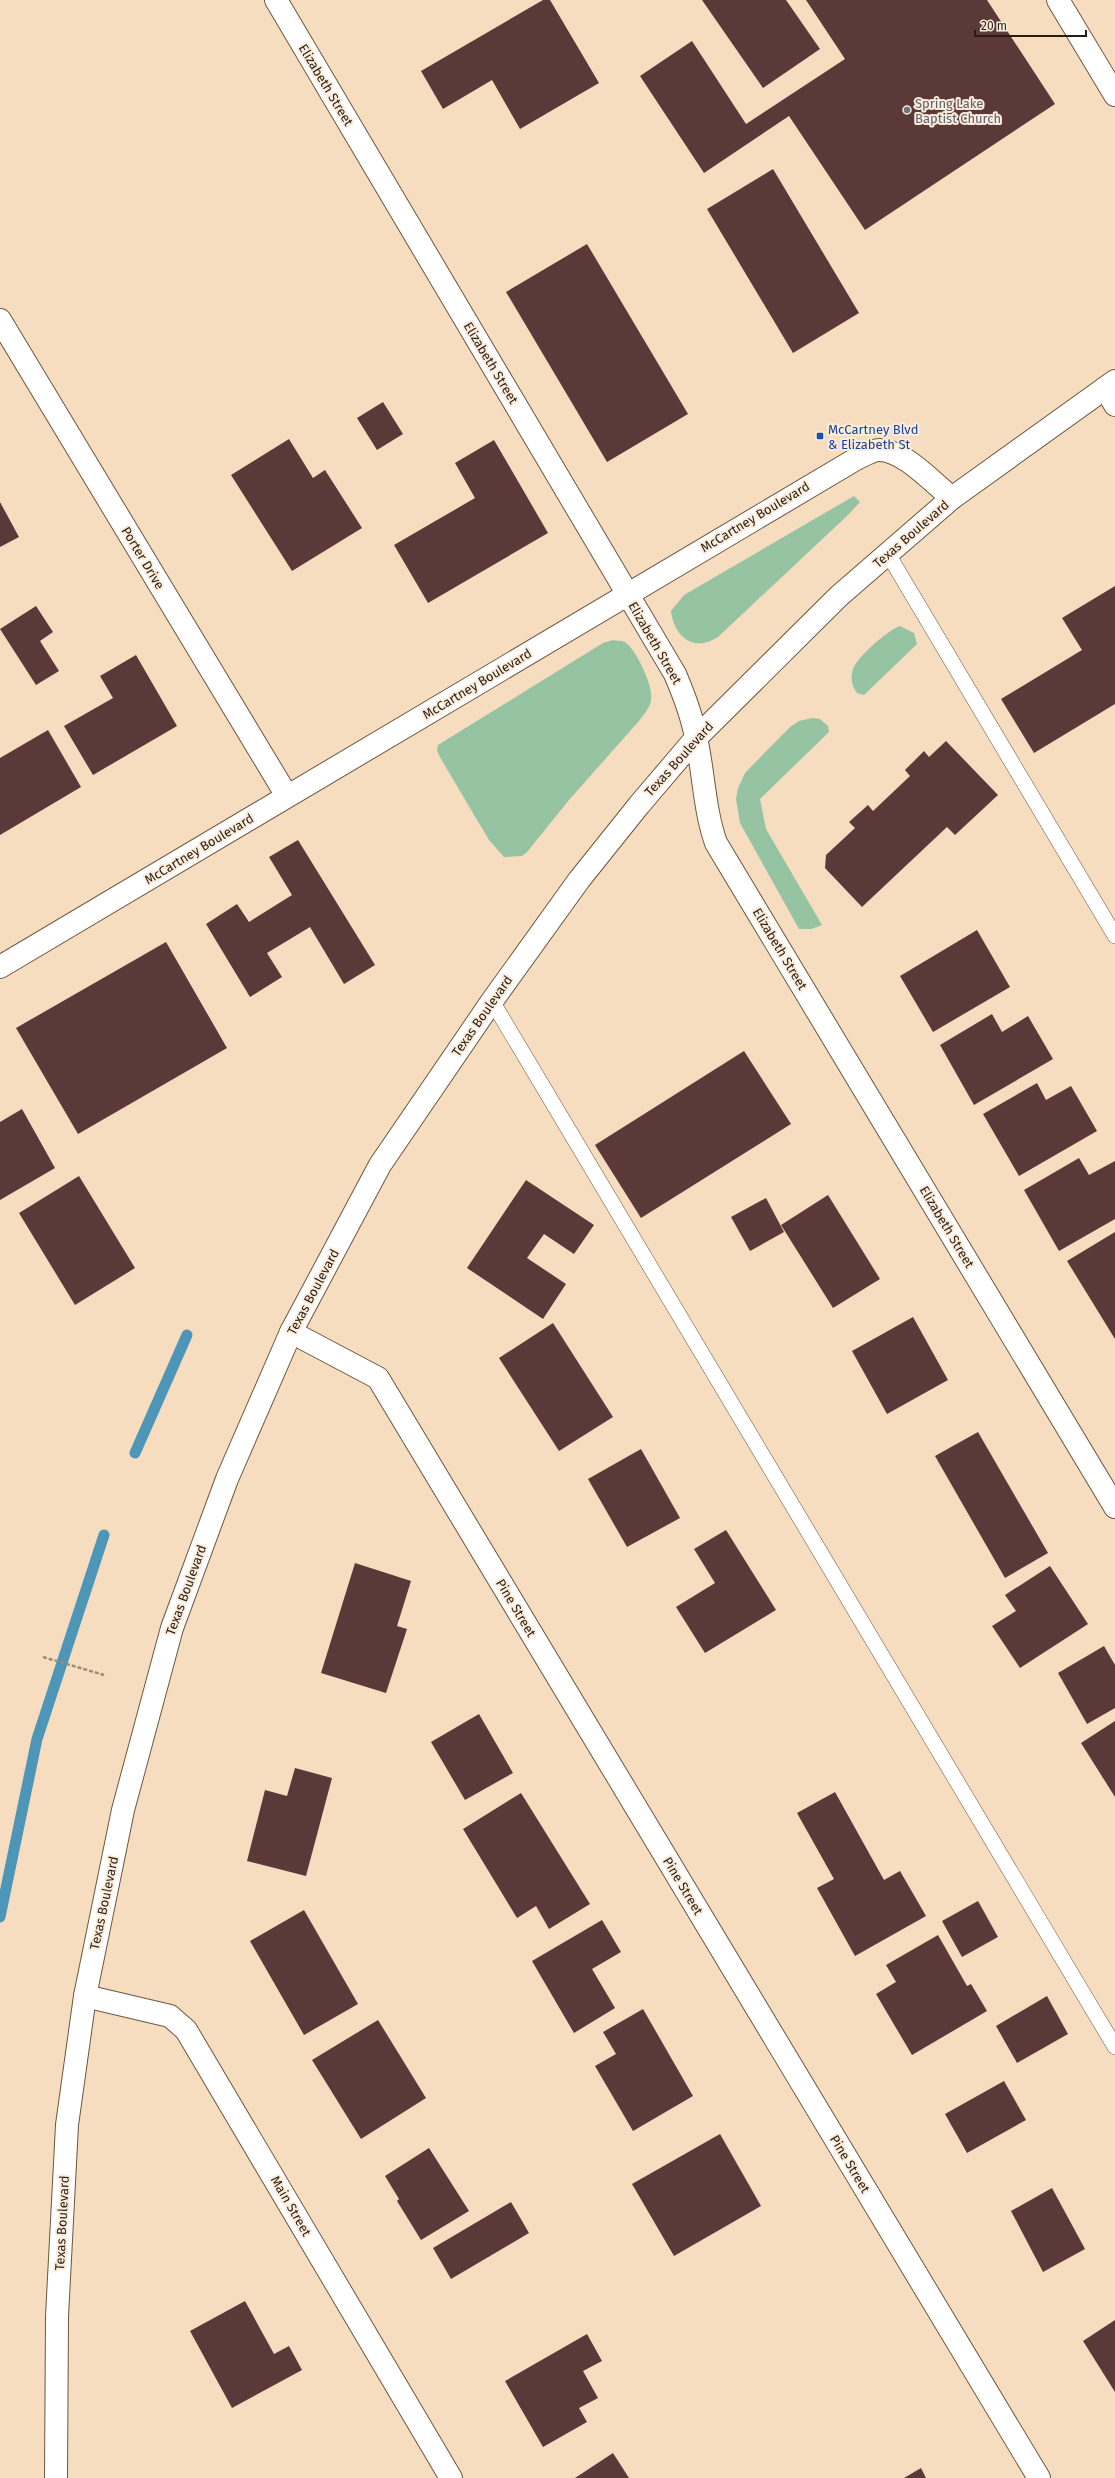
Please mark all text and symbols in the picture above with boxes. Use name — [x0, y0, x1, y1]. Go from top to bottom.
scale bar — [975, 12, 1086, 38]
text: 20 m — [981, 19, 1007, 33]
street label: Elizabeth Street — [296, 41, 356, 129]
place label: Spring Lake Baptist Church — [915, 96, 1001, 126]
marker: Spring Lake Baptist Church — [902, 105, 912, 115]
street label: Elizabeth Street — [461, 319, 521, 407]
place label: McCartney Blvd & Elizabeth St — [828, 422, 918, 452]
marker: McCartney Blvd & Elizabeth St — [815, 431, 825, 441]
street label: McCartney Boulevard — [698, 479, 812, 555]
street label: Texas Boulevard — [870, 497, 952, 571]
street label: Porter Drive — [118, 524, 168, 592]
street label: Elizabeth Street — [625, 599, 685, 687]
street label: McCartney Boulevard — [420, 646, 534, 722]
street label: Texas Boulevard — [642, 719, 716, 799]
street label: McCartney Boulevard — [142, 811, 256, 887]
street label: Elizabeth Street — [750, 905, 810, 993]
street label: Texas Boulevard — [449, 973, 515, 1059]
street label: Elizabeth Street — [917, 1183, 977, 1271]
street label: Texas Boulevard — [284, 1247, 342, 1337]
street label: Texas Boulevard — [163, 1543, 209, 1637]
street label: Pine Street — [493, 1576, 539, 1640]
street label: Pine Street — [660, 1854, 706, 1918]
street label: Texas Boulevard — [87, 1855, 121, 1951]
street label: Pine Street — [827, 2132, 873, 2196]
street label: Main Street — [268, 2173, 314, 2239]
street label: Texas Boulevard — [52, 2175, 72, 2271]

